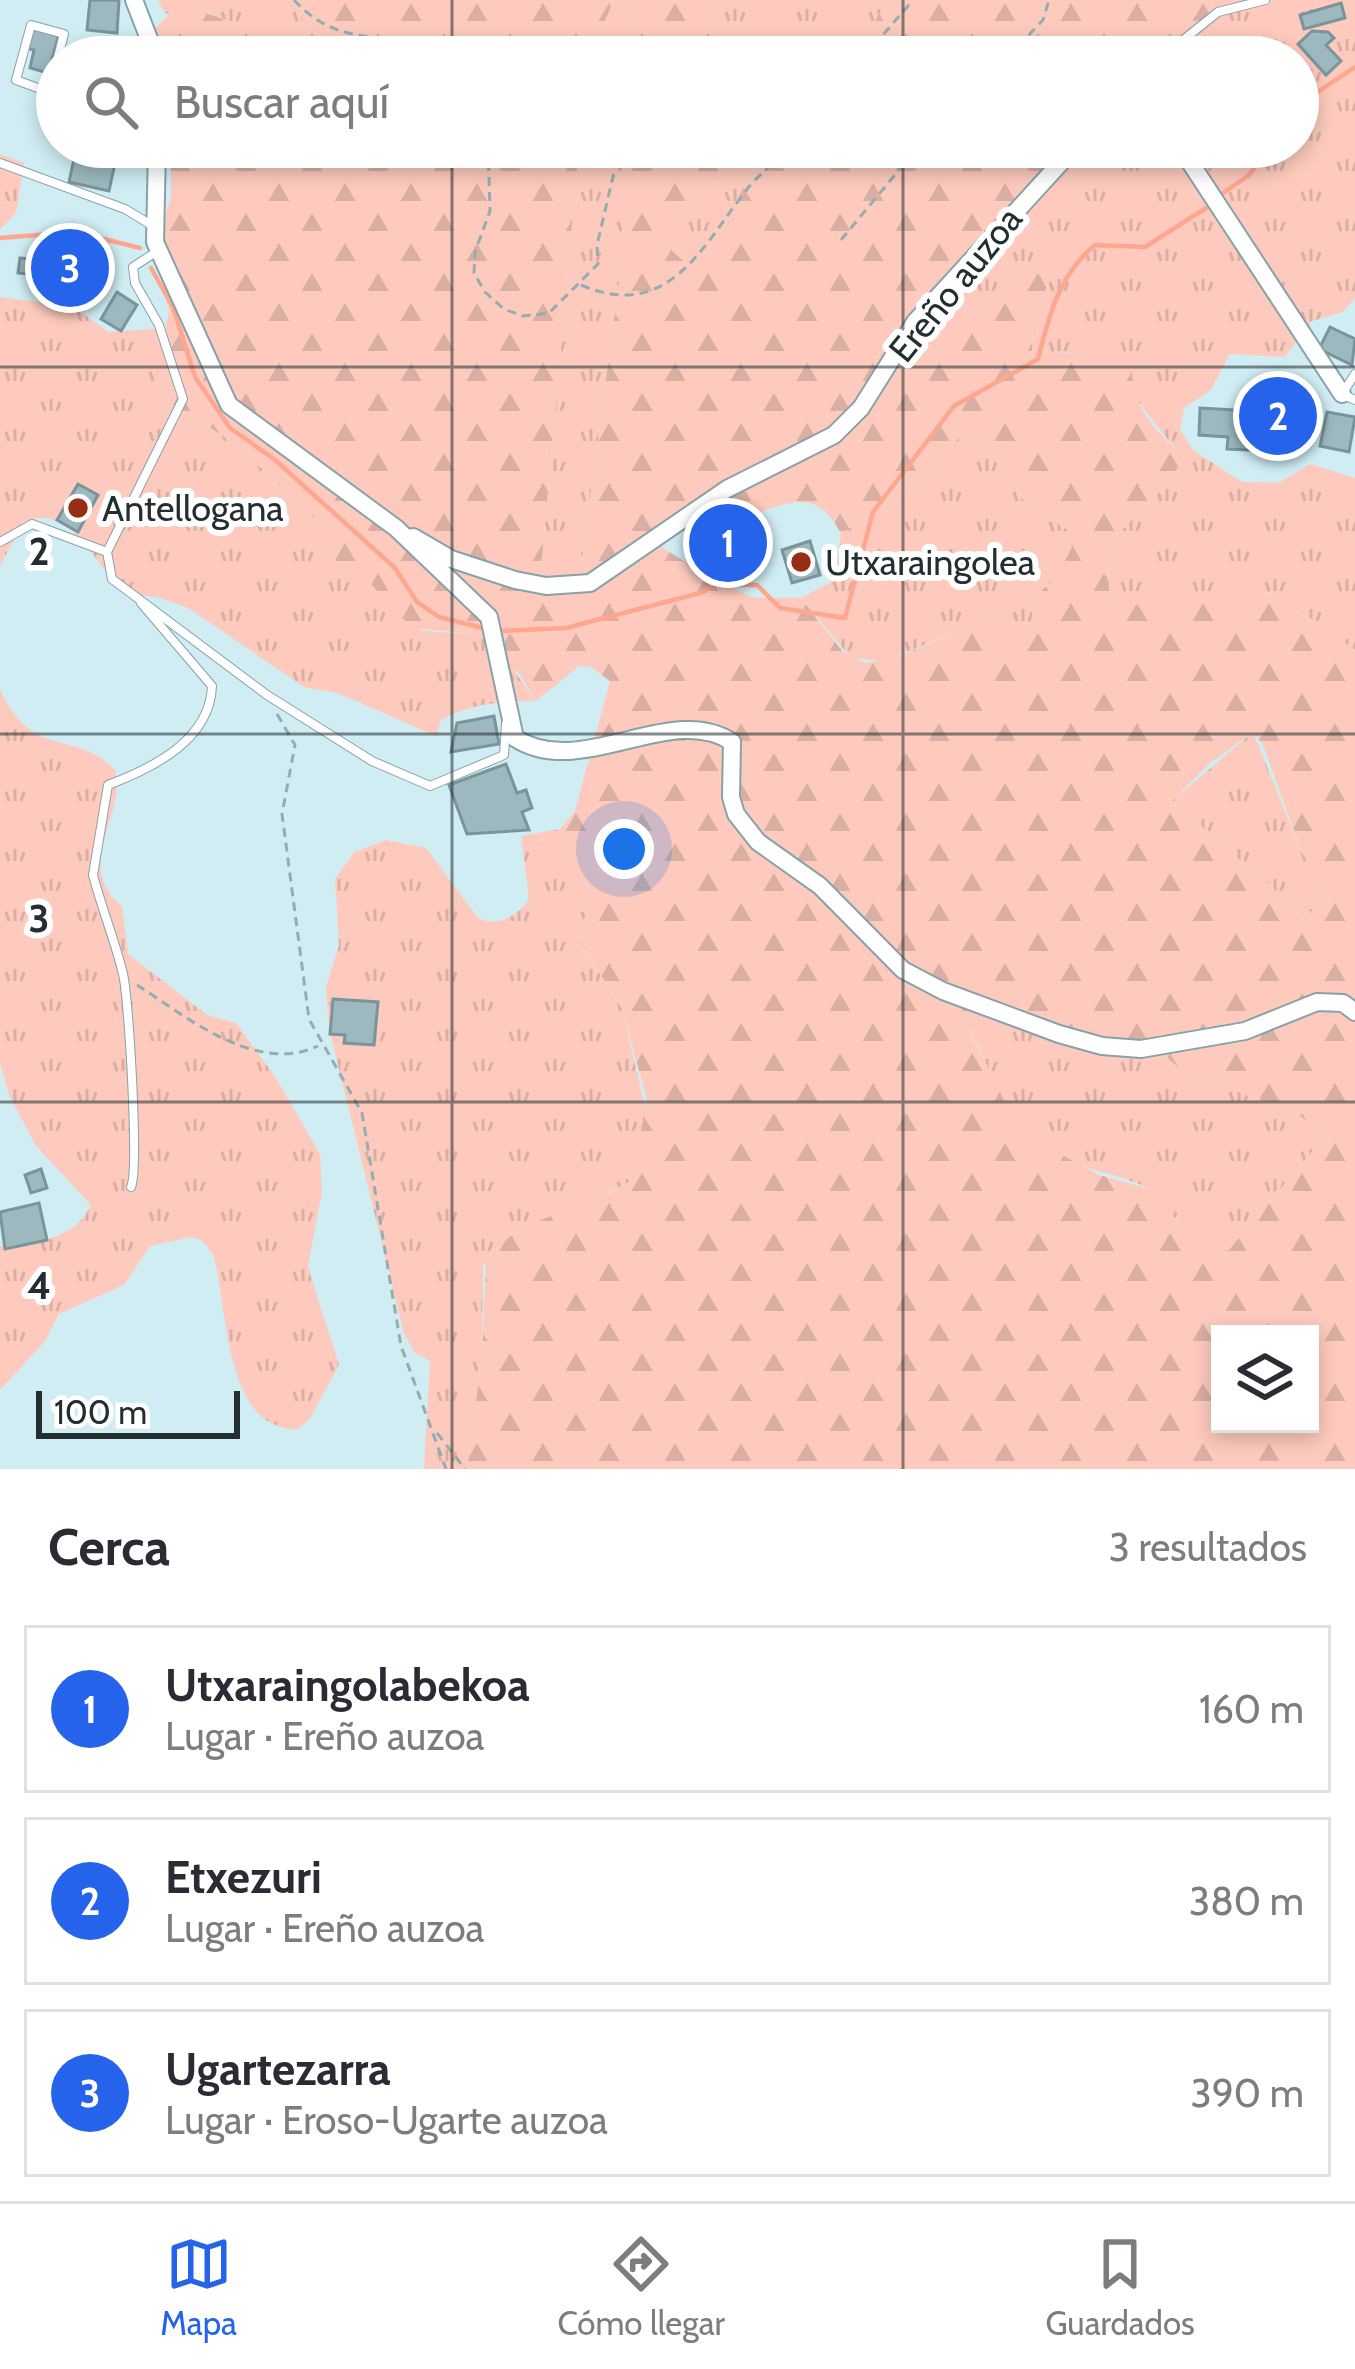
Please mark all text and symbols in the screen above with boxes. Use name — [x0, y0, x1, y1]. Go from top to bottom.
search box — [36, 36, 1319, 168]
icon: search — [78, 69, 144, 135]
text: Buscar aquí — [174, 75, 389, 129]
street label: Ereño auzoa — [879, 198, 1031, 370]
pin: 3 — [31, 223, 109, 313]
pin: 2 — [1239, 371, 1317, 461]
place label: Antellogana — [102, 486, 284, 530]
marker: Antellogana — [65, 495, 91, 521]
pin: 1 — [689, 498, 767, 588]
text: 2 — [29, 527, 49, 575]
place label: Utxaraingolea — [825, 540, 1035, 584]
marker: Utxaraingolea — [788, 549, 814, 575]
your location — [594, 819, 654, 879]
text: 3 — [28, 894, 50, 942]
text: 4 — [27, 1261, 51, 1309]
map controls — [1211, 1325, 1319, 1433]
button: layers — [1211, 1325, 1319, 1433]
scale bar — [36, 1385, 240, 1438]
text: 100 m — [54, 1392, 147, 1432]
text: Cerca — [48, 1516, 170, 1578]
text: 3 resultados — [1109, 1523, 1307, 1571]
text: Utxaraingolabekoa — [165, 1658, 530, 1712]
text: 1 — [83, 1685, 97, 1733]
text: 160 m — [1199, 1685, 1304, 1733]
text: Lugar · Ereño auzoa — [165, 1712, 484, 1760]
text: Etxezuri — [165, 1850, 322, 1904]
text: 2 — [80, 1877, 100, 1925]
text: 380 m — [1189, 1877, 1304, 1925]
text: Lugar · Ereño auzoa — [165, 1904, 484, 1952]
text: Ugartezarra — [165, 2042, 391, 2096]
text: 3 — [79, 2069, 101, 2117]
text: 390 m — [1191, 2069, 1304, 2117]
text: Lugar · Eroso-Ugarte auzoa — [165, 2096, 608, 2144]
tab: Mapa — [160, 2231, 237, 2343]
tab: Cómo llegar — [557, 2231, 725, 2343]
tab: Guardados — [1045, 2231, 1195, 2343]

